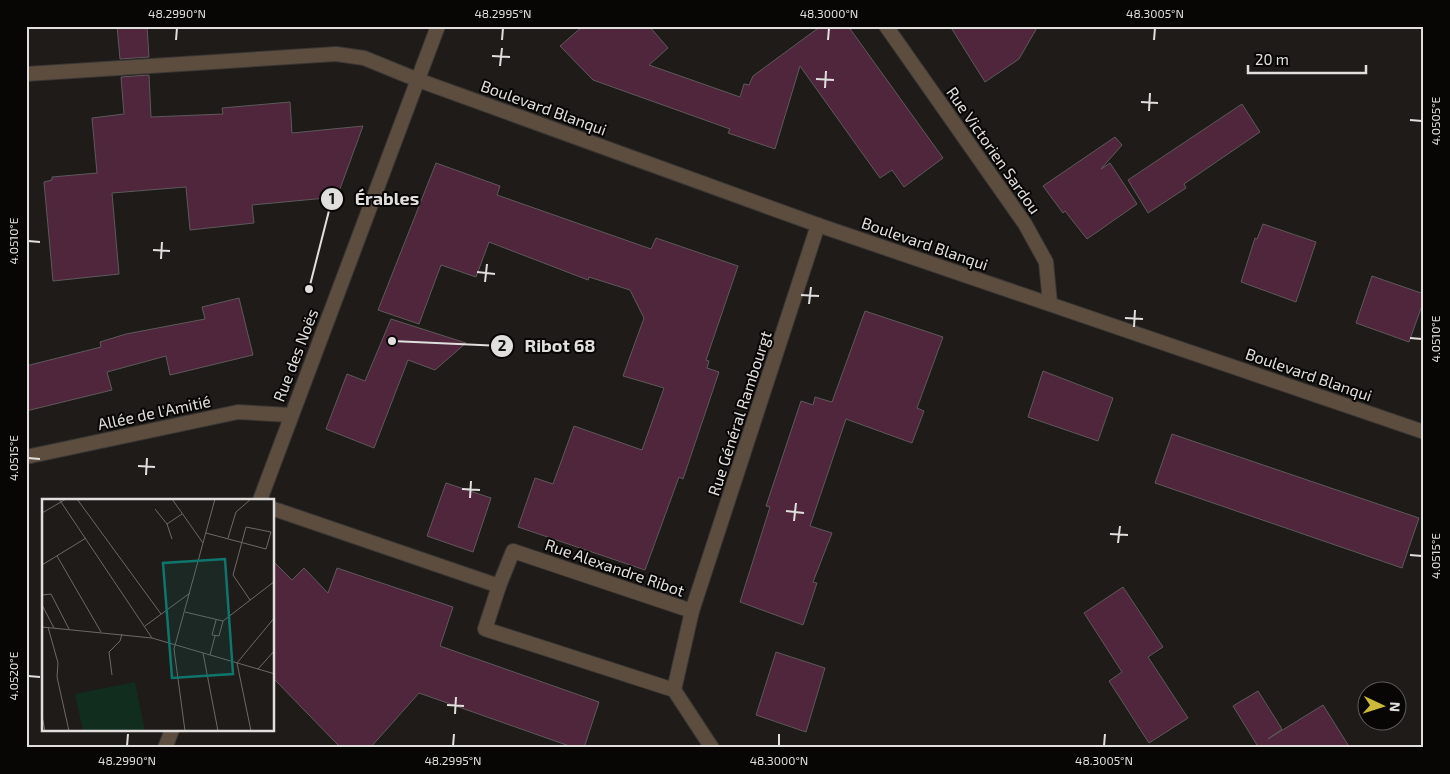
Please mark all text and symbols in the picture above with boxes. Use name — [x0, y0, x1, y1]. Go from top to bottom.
text: 48.2990°N — [148, 6, 206, 20]
text: 48.2995°N — [474, 6, 532, 20]
text: 48.3000°N — [800, 6, 858, 20]
text: 48.3005°N — [1126, 6, 1184, 20]
scale bar — [1248, 42, 1365, 74]
text: 20 m — [1255, 50, 1289, 68]
street label: Boulevard Blanqui — [478, 75, 610, 139]
street label: Rue Victorien Sardou — [943, 83, 1045, 217]
text: 4.0505°E — [1428, 96, 1442, 145]
callout: Érables — [320, 183, 429, 216]
text: Érables — [355, 187, 419, 209]
text: 1 — [329, 189, 335, 207]
street label: Boulevard Blanqui — [859, 212, 991, 274]
text: 4.0510°E — [6, 217, 20, 264]
street label: Rue des Noës — [269, 306, 321, 404]
text: 4.0510°E — [1428, 315, 1442, 362]
street label: Rue Général Rambourgt — [703, 328, 775, 498]
callout: Ribot 68 — [489, 329, 605, 362]
text: Ribot 68 — [525, 334, 595, 356]
text: 2 — [498, 336, 507, 354]
street label: Boulevard Blanqui — [1243, 343, 1375, 405]
street label: Allée de l'Amitié — [96, 391, 212, 433]
text: 4.0515°E — [6, 435, 20, 481]
inset map — [42, 499, 275, 732]
text: 4.0515°E — [1428, 533, 1442, 579]
street label: Rue Alexandre Ribot — [543, 534, 687, 600]
text: 4.0520°E — [6, 651, 20, 700]
north arrow — [1358, 682, 1408, 732]
text: N — [1387, 701, 1404, 713]
text: 48.2990°N — [98, 753, 156, 767]
text: 48.2995°N — [424, 753, 482, 767]
text: 48.3000°N — [750, 753, 808, 767]
text: 48.3005°N — [1075, 753, 1133, 767]

